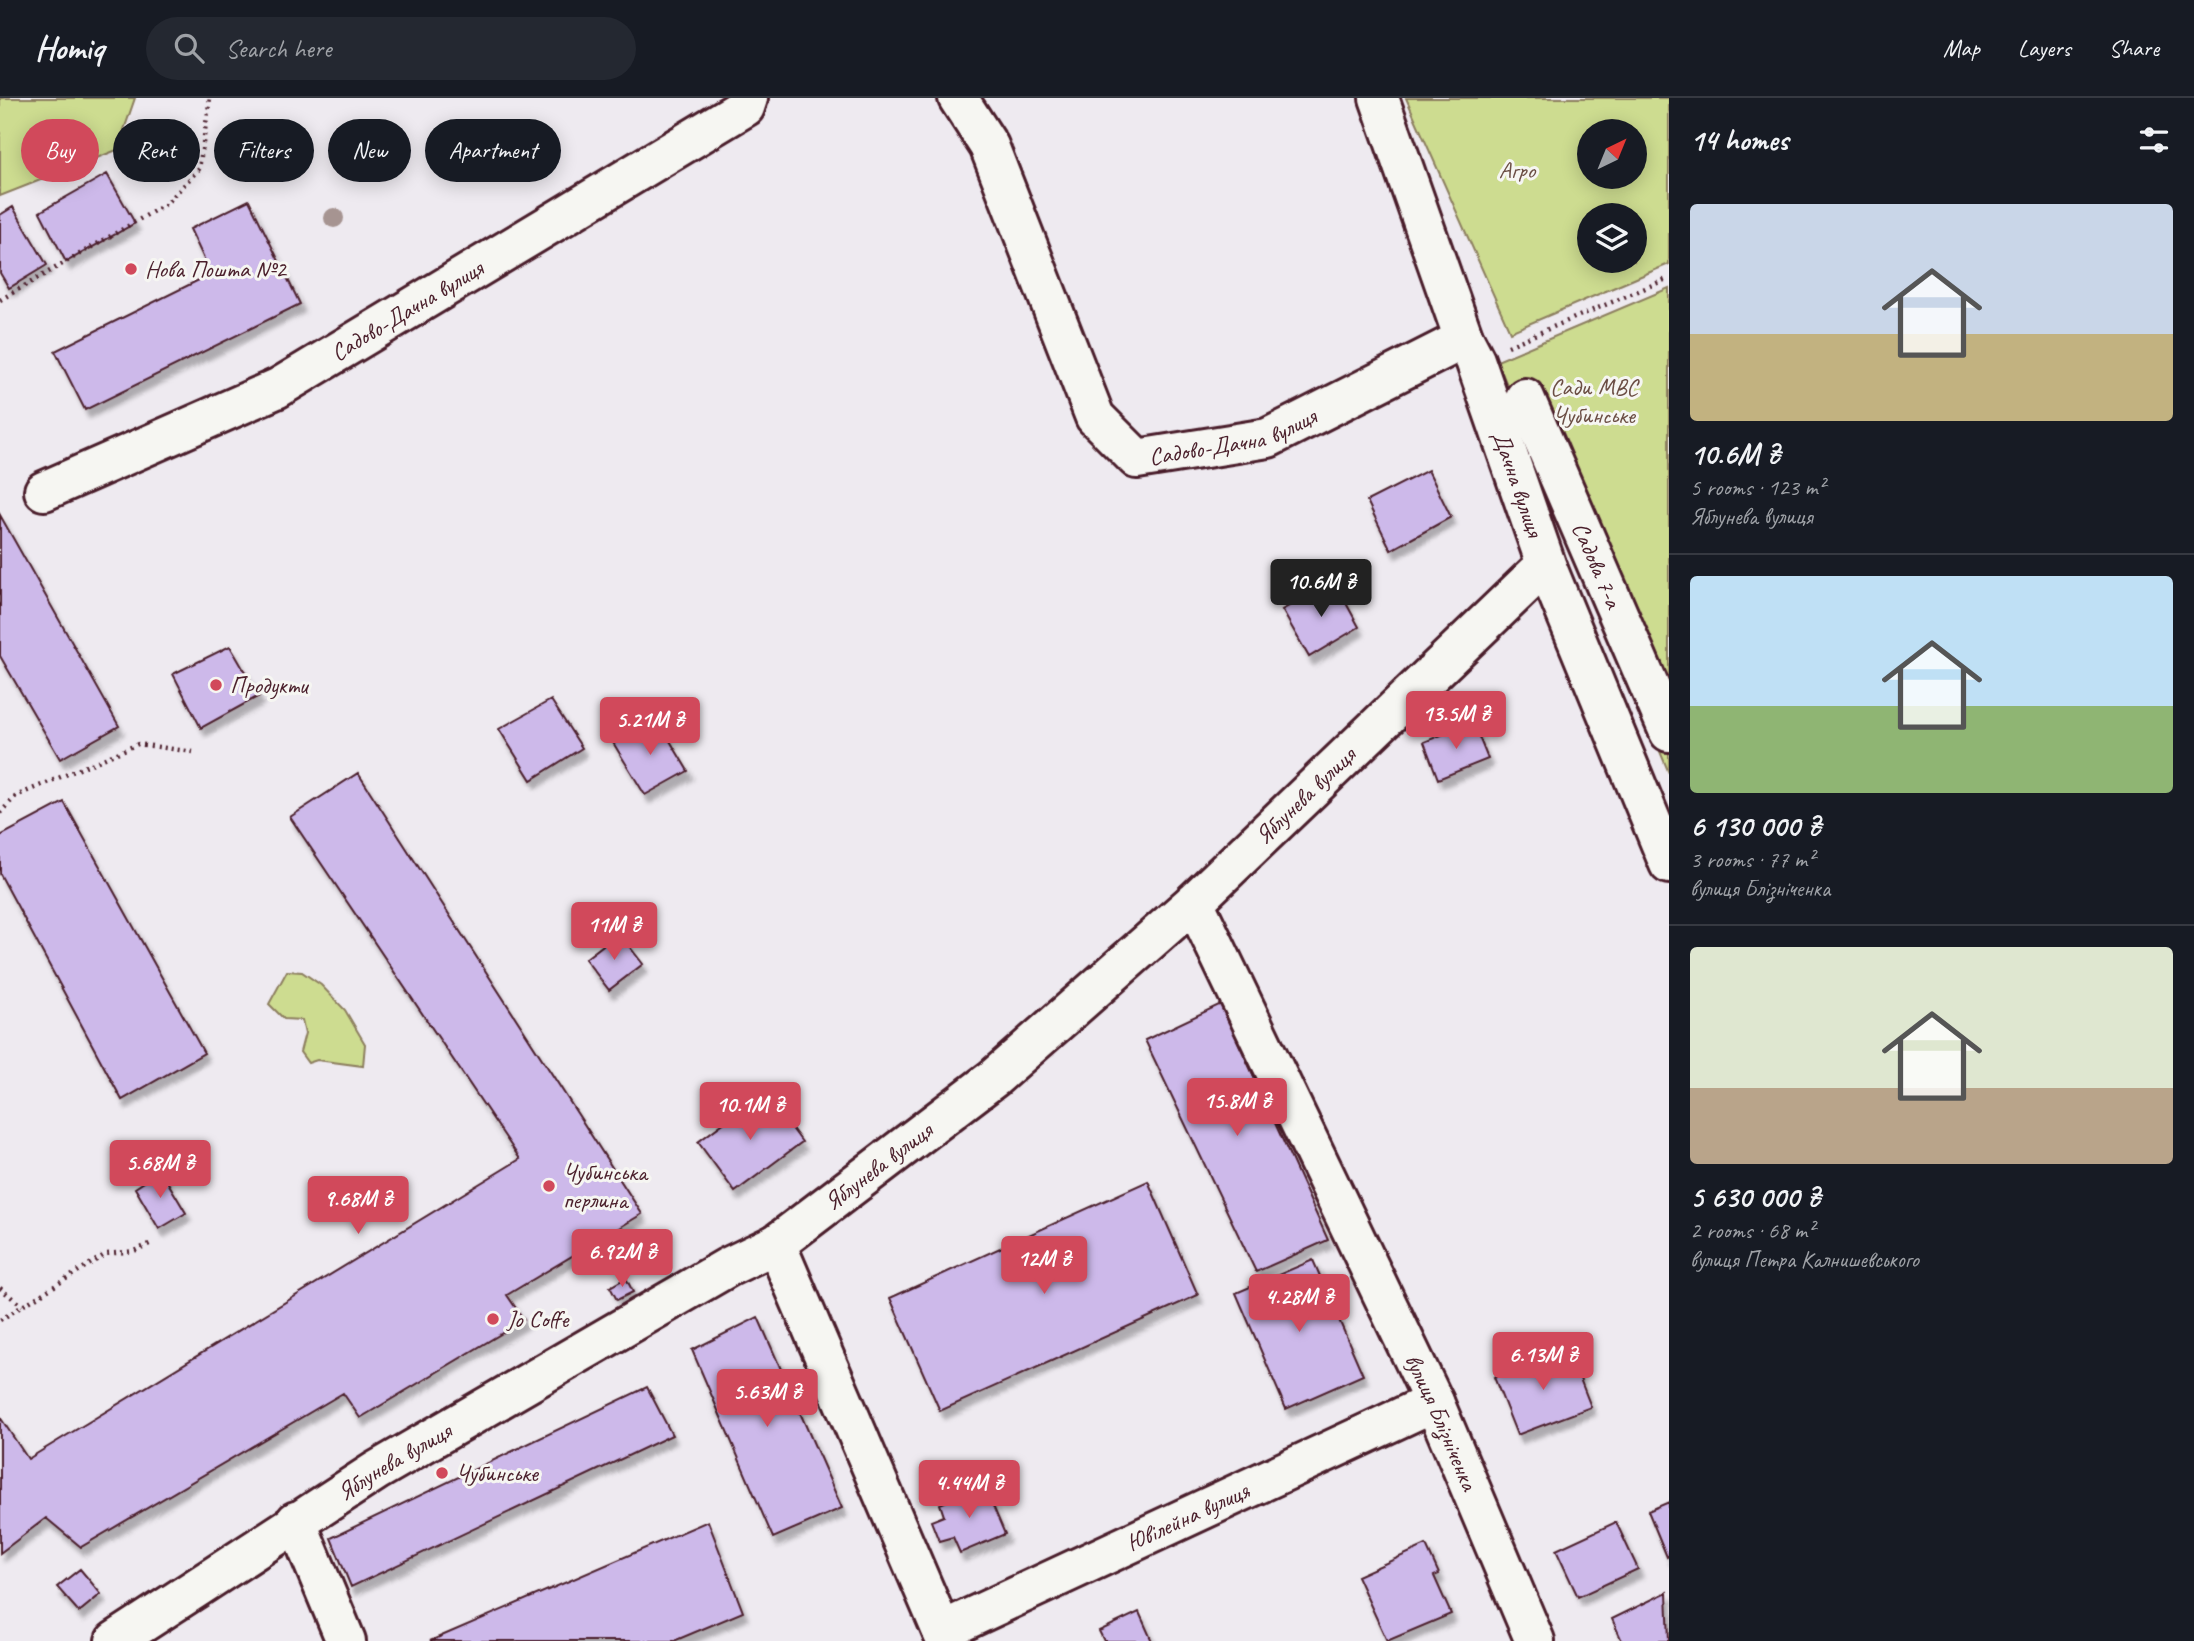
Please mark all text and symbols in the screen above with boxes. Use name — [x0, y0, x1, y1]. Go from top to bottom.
search box — [146, 17, 636, 80]
text: Homiq — [35, 27, 104, 69]
icon: search — [170, 29, 208, 67]
text: Search here — [226, 32, 331, 65]
text: Map — [1943, 33, 1980, 63]
text: Layers — [2018, 33, 2071, 63]
text: Share — [2109, 33, 2159, 63]
chip: Buy — [21, 119, 99, 182]
chip: Rent — [113, 119, 200, 182]
chip: Filters — [214, 119, 314, 182]
chip: New — [328, 119, 411, 182]
chip: Apartment — [425, 119, 561, 182]
north arrow — [1577, 119, 1647, 189]
map controls — [1577, 119, 1647, 273]
text: 14 homes — [1690, 121, 1788, 159]
icon: filters — [2135, 121, 2173, 159]
park label: Агро — [1499, 155, 1537, 185]
button: layers — [1577, 203, 1647, 273]
icon: home — [1869, 250, 1995, 376]
street label: Садово-Дачна вулиця — [325, 252, 490, 368]
place label: Нова Пошта №2 — [145, 254, 288, 284]
marker: Нова Пошта №2 — [123, 261, 139, 277]
park label: Сади МВС Чубинське — [1550, 372, 1640, 430]
street label: Садово-Дачна вулиця — [1147, 401, 1322, 472]
street label: Дачна вулиця — [1486, 427, 1551, 542]
text: 10.6M ₴ — [1690, 435, 1780, 473]
text: 5 rooms · 123 m² — [1690, 473, 1825, 502]
text: Яблунева вулиця — [1690, 502, 1813, 531]
street label: Садова 7-а — [1565, 518, 1629, 614]
pin: 10.6M ₴ — [1256, 560, 1386, 619]
text: 10.6M ₴ — [1287, 567, 1355, 596]
icon: home — [1869, 622, 1995, 748]
place label: Продукти — [230, 670, 310, 700]
marker: Продукти — [208, 677, 224, 693]
pin: 13.5M ₴ — [1391, 692, 1521, 751]
pin: 5.21M ₴ — [585, 698, 715, 757]
text: 13.5M ₴ — [1422, 699, 1490, 728]
text: 5.21M ₴ — [616, 705, 684, 734]
street label: Яблунева вулиця — [1249, 739, 1363, 851]
text: 6 130 000 ₴ — [1690, 807, 1821, 845]
text: 3 rooms · 77 m² — [1690, 845, 1814, 874]
text: вулиця Блізніченка — [1690, 874, 1830, 903]
pin: 11M ₴ — [565, 902, 663, 962]
text: 11M ₴ — [587, 910, 641, 939]
icon: home — [1869, 993, 1995, 1119]
pin: 15.8M ₴ — [1172, 1079, 1302, 1138]
pin: 10.1M ₴ — [685, 1082, 815, 1142]
text: 15.8M ₴ — [1203, 1086, 1271, 1115]
text: 10.1M ₴ — [716, 1090, 784, 1119]
street label: Яблунева вулиця — [818, 1114, 940, 1217]
pin: 5.68M ₴ — [95, 1140, 225, 1200]
text: 5.68M ₴ — [126, 1148, 194, 1177]
place label: Чубинська перлина — [563, 1157, 649, 1215]
pin: 9.68M ₴ — [293, 1176, 423, 1236]
marker: Чубинська перлина — [541, 1178, 557, 1194]
text: 5 630 000 ₴ — [1690, 1178, 1820, 1216]
text: 9.68M ₴ — [324, 1184, 392, 1213]
text: 2 rooms · 68 m² — [1690, 1216, 1814, 1245]
pin: 6.92M ₴ — [557, 1230, 687, 1289]
pin: 12M ₴ — [995, 1236, 1093, 1296]
text: 6.92M ₴ — [588, 1237, 656, 1266]
text: 12M ₴ — [1017, 1244, 1071, 1273]
text: вулиця Петра Калнишевського — [1690, 1245, 1919, 1274]
pin: 4.28M ₴ — [1234, 1274, 1364, 1334]
text: 4.28M ₴ — [1265, 1282, 1333, 1311]
place label: Jo Coffe — [506, 1304, 570, 1334]
marker: Jo Coffe — [485, 1311, 501, 1327]
pin: 6.13M ₴ — [1478, 1332, 1608, 1392]
text: 6.13M ₴ — [1509, 1340, 1577, 1369]
street label: вулиця Блізніченка — [1398, 1349, 1485, 1496]
pin: 5.63M ₴ — [702, 1370, 832, 1429]
text: 5.63M ₴ — [733, 1377, 801, 1406]
street label: Яблунева вулиця — [331, 1415, 458, 1507]
place label: Чубинське — [456, 1458, 540, 1488]
pin: 4.44M ₴ — [904, 1460, 1034, 1520]
marker: Чубинське — [434, 1465, 450, 1481]
text: 4.44M ₴ — [935, 1468, 1003, 1497]
street label: Ювілейна вулиця — [1121, 1475, 1255, 1558]

